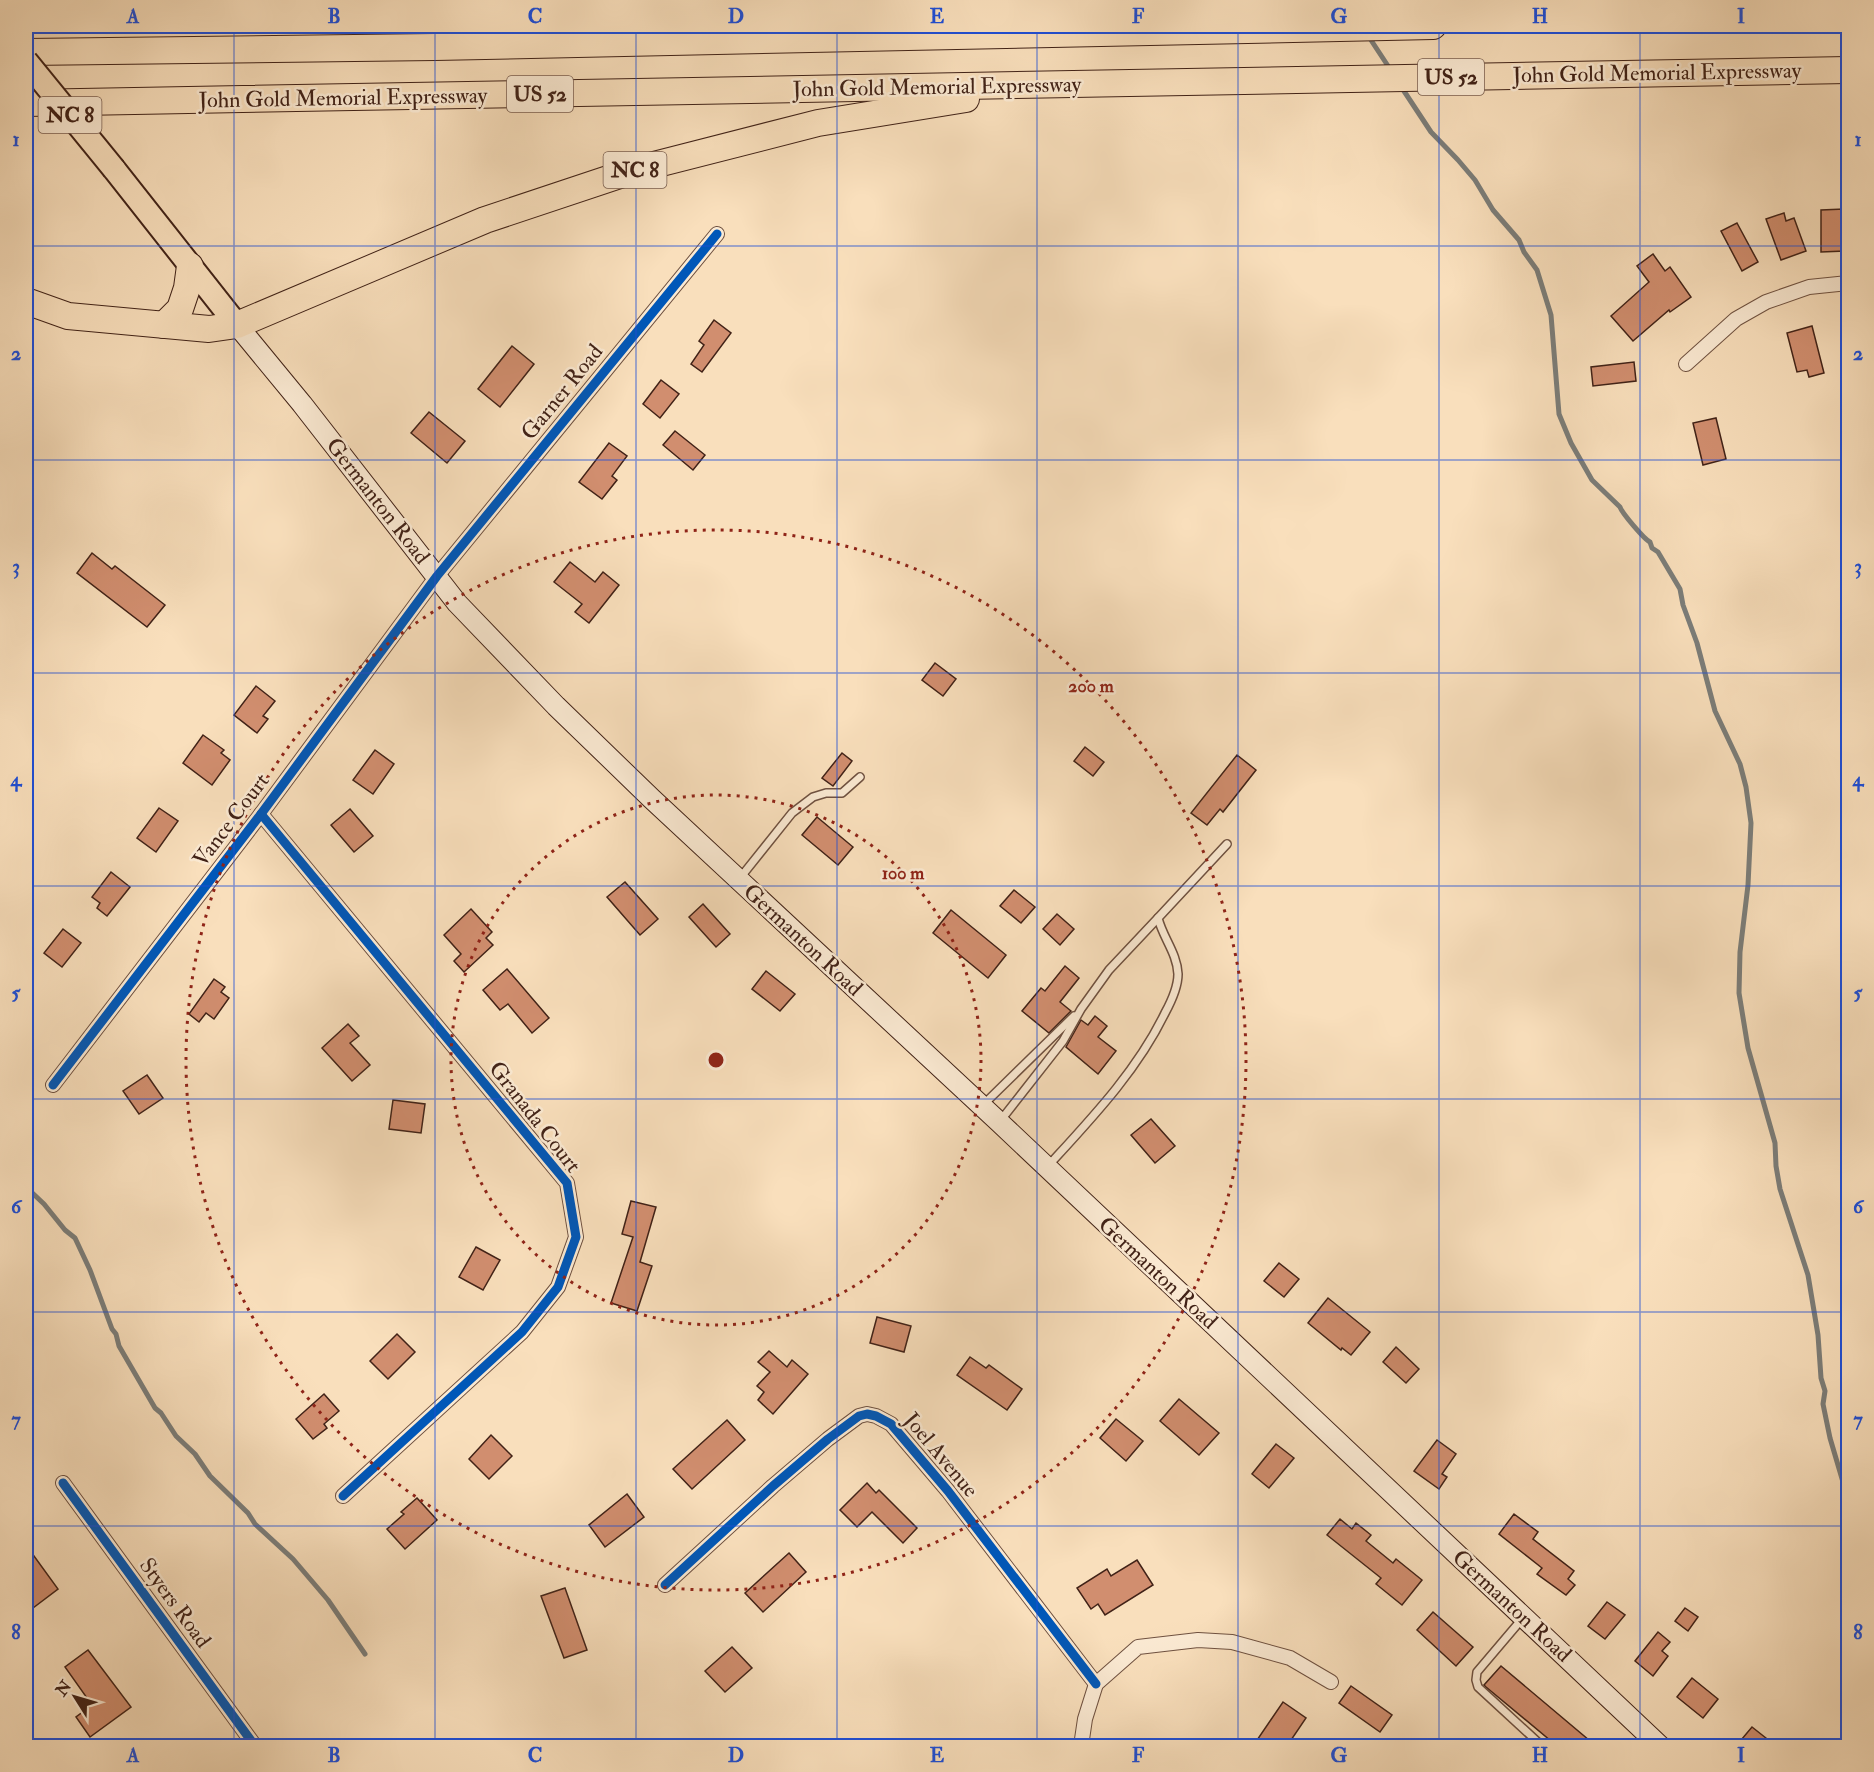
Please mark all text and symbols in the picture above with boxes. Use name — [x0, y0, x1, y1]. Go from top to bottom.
text: A — [126, 4, 140, 29]
text: B — [327, 4, 341, 29]
text: C — [528, 4, 542, 29]
text: D — [728, 4, 744, 29]
text: E — [930, 4, 945, 29]
text: F — [1132, 4, 1145, 29]
text: G — [1331, 4, 1348, 29]
text: H — [1532, 4, 1548, 29]
text: I — [1737, 4, 1745, 29]
street label: John Gold Memorial Expressway — [1511, 56, 1802, 91]
road number: US 52 — [1418, 59, 1484, 95]
street label: John Gold Memorial Expressway — [791, 70, 1082, 105]
road number: US 52 — [507, 76, 573, 112]
street label: John Gold Memorial Expressway — [197, 81, 488, 116]
road number: NC 8 — [38, 97, 101, 133]
text: 1 — [12, 127, 20, 152]
text: 1 — [1854, 127, 1862, 152]
road number: NC 8 — [604, 152, 666, 188]
street label: Garner Road — [515, 338, 609, 446]
text: 2 — [11, 341, 21, 366]
text: 2 — [1853, 341, 1863, 366]
street label: Germanton Road — [320, 432, 436, 570]
text: 3 — [12, 554, 20, 579]
text: 3 — [1854, 554, 1862, 579]
text: 200 m — [1068, 675, 1115, 698]
text: 4 — [10, 767, 23, 792]
text: 4 — [1852, 767, 1865, 792]
street label: Vance Court — [187, 768, 275, 872]
text: 100 m — [882, 862, 925, 885]
street label: Germanton Road — [738, 878, 869, 1002]
text: 5 — [12, 980, 22, 1005]
text: 5 — [1854, 980, 1864, 1005]
centre of rings — [706, 1050, 726, 1070]
street label: Granada Court — [483, 1056, 587, 1178]
text: 6 — [11, 1194, 23, 1219]
text: 6 — [1853, 1194, 1865, 1219]
street label: Germanton Road — [1093, 1211, 1224, 1335]
street label: Joel Avenue — [897, 1406, 985, 1503]
text: 7 — [11, 1407, 21, 1432]
text: 7 — [1853, 1407, 1863, 1432]
street label: Germanton Road — [1447, 1544, 1578, 1668]
street label: Styers Road — [133, 1553, 217, 1654]
text: 8 — [11, 1620, 21, 1645]
text: 8 — [1853, 1620, 1863, 1645]
north arrow — [45, 1667, 105, 1727]
text: N — [51, 1676, 77, 1701]
text: A — [126, 1743, 140, 1768]
text: B — [327, 1743, 341, 1768]
text: C — [528, 1743, 542, 1768]
text: D — [728, 1743, 744, 1768]
text: E — [930, 1743, 945, 1768]
text: F — [1132, 1743, 1145, 1768]
text: G — [1331, 1743, 1348, 1768]
text: H — [1532, 1743, 1548, 1768]
text: I — [1737, 1743, 1745, 1768]

